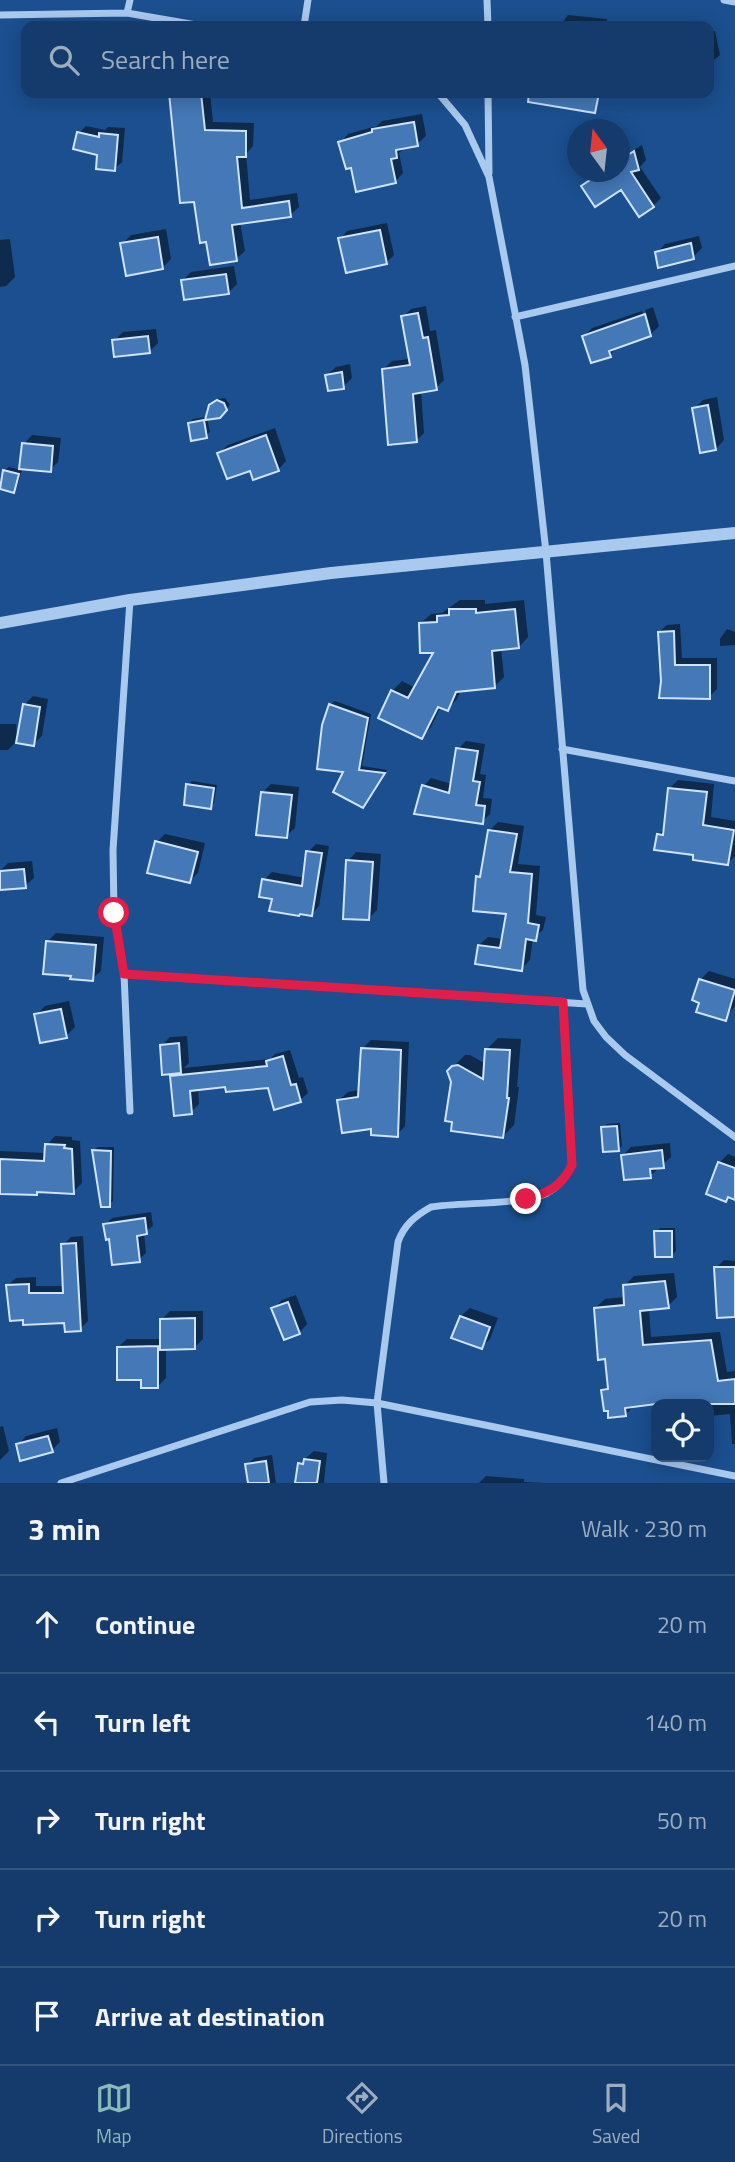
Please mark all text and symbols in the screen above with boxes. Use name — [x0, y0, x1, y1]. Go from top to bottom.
search box — [21, 21, 714, 98]
text: Search here — [101, 40, 230, 79]
icon: search — [45, 41, 83, 79]
north arrow — [567, 119, 630, 182]
route start — [98, 897, 129, 928]
route end — [510, 1183, 541, 1214]
map controls — [651, 1399, 714, 1462]
button: locate — [651, 1399, 714, 1462]
text: 3 min — [28, 1506, 101, 1552]
text: Walk · 230 m — [581, 1511, 707, 1546]
icon: ahead — [28, 1605, 66, 1643]
text: Continue — [95, 1605, 195, 1644]
text: 20 m — [657, 1607, 707, 1642]
icon: left — [28, 1703, 66, 1741]
text: Turn left — [95, 1703, 190, 1742]
text: 140 m — [644, 1705, 707, 1740]
icon: right — [28, 1801, 66, 1839]
text: Turn right — [95, 1801, 206, 1840]
text: 50 m — [657, 1803, 707, 1838]
icon: right — [28, 1899, 66, 1937]
text: Turn right — [95, 1899, 206, 1938]
text: 20 m — [657, 1901, 707, 1936]
icon: arrive — [28, 1997, 66, 2035]
text: Arrive at destination — [95, 1997, 325, 2036]
tab: Map — [95, 2079, 133, 2150]
tab: Directions — [322, 2079, 403, 2150]
tab: Saved — [592, 2079, 640, 2150]

